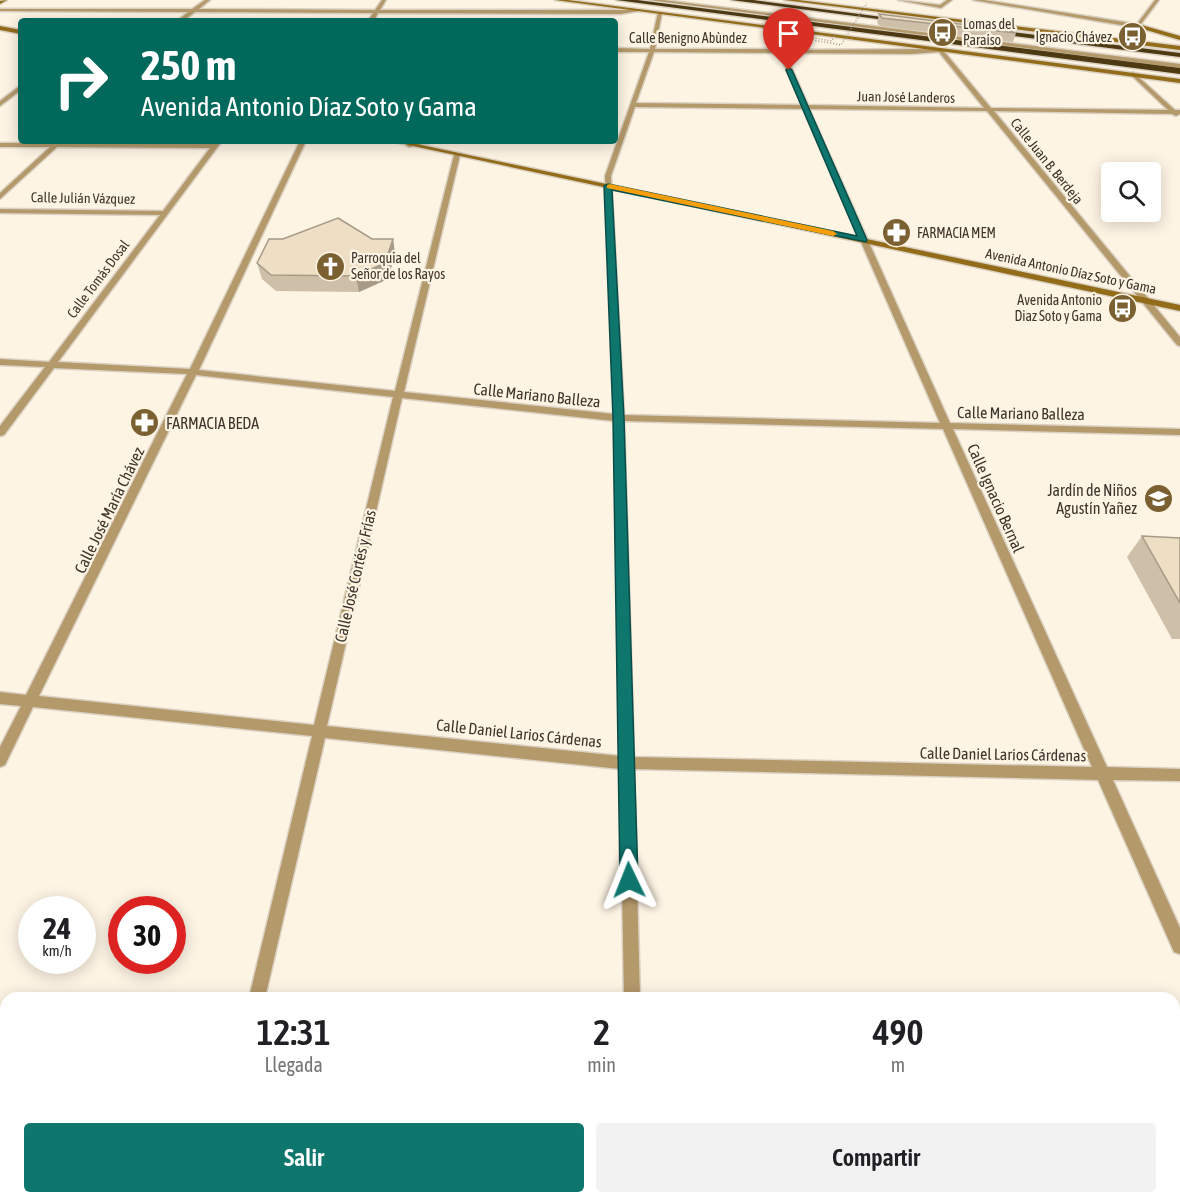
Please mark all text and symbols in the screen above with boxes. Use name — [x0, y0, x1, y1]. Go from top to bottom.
pin — [763, 8, 814, 70]
bus stop icon: Lomas del Paraíso — [926, 16, 958, 48]
place label: Lomas del Paraíso — [963, 16, 1015, 48]
icon: arrive — [772, 17, 805, 50]
bus stop icon: Ignacio Chávez — [1117, 21, 1149, 53]
place label: Ignacio Chávez — [1036, 29, 1112, 45]
street label: Calle Benigno Abùndez — [629, 30, 747, 46]
text: 250 m — [141, 41, 236, 89]
icon: right — [42, 42, 120, 120]
street label: Juan José Landeros — [857, 88, 955, 106]
text: Avenida Antonio Díaz Soto y Gama — [141, 91, 477, 122]
street label: Calle Juan B. Berdeja — [1008, 115, 1086, 207]
map controls — [1101, 162, 1161, 222]
button: search — [1101, 162, 1161, 222]
street label: Calle Julián Vázquez — [31, 189, 135, 207]
pharmacy icon: FARMACIA MEM — [880, 217, 912, 249]
place label: FARMACIA MEM — [917, 225, 996, 241]
street label: Calle Tomás Dosal — [64, 237, 133, 321]
street label: Avenida Antonio Díaz Soto y Gama — [984, 245, 1158, 297]
church icon: Parroquia del Señor de los Rayos — [314, 250, 346, 282]
place label: Parroquia del Señor de los Rayos — [351, 250, 445, 282]
place label: Avenida Antonio Diaz Soto y Gama — [1014, 292, 1102, 324]
bus stop icon: Avenida Antonio Diaz Soto y Gama — [1107, 292, 1139, 324]
street label: Calle Mariano Balleza — [473, 379, 601, 411]
street label: Calle Mariano Balleza — [957, 403, 1085, 423]
pharmacy icon: FARMACIA BEDA — [129, 407, 161, 439]
place label: FARMACIA BEDA — [166, 414, 259, 432]
street label: Calle Ignacio Bernal — [963, 441, 1028, 556]
street label: Calle José María Chávez — [71, 444, 147, 576]
place label: Jardín de Niños Agustín Yañez — [1047, 481, 1137, 518]
school or university icon: Jardín de Niños Agustín Yañez — [1142, 483, 1174, 515]
street label: Calle José Cortés y Frías — [331, 508, 380, 644]
street label: Calle Daniel Larios Cárdenas — [435, 715, 603, 751]
street label: Calle Daniel Larios Cárdenas — [920, 744, 1087, 764]
position arrow — [597, 848, 661, 912]
speed limit sign: 30 — [108, 896, 186, 974]
text: 24 — [43, 911, 71, 945]
text: km/h — [42, 942, 72, 959]
text: 12:31 — [257, 1011, 331, 1053]
text: 2 — [593, 1011, 610, 1053]
text: 490 — [873, 1011, 923, 1053]
text: Llegada — [265, 1053, 323, 1076]
text: min — [587, 1053, 616, 1076]
text: m — [891, 1053, 905, 1076]
button: Salir — [24, 1123, 584, 1192]
button: Compartir — [596, 1123, 1156, 1192]

